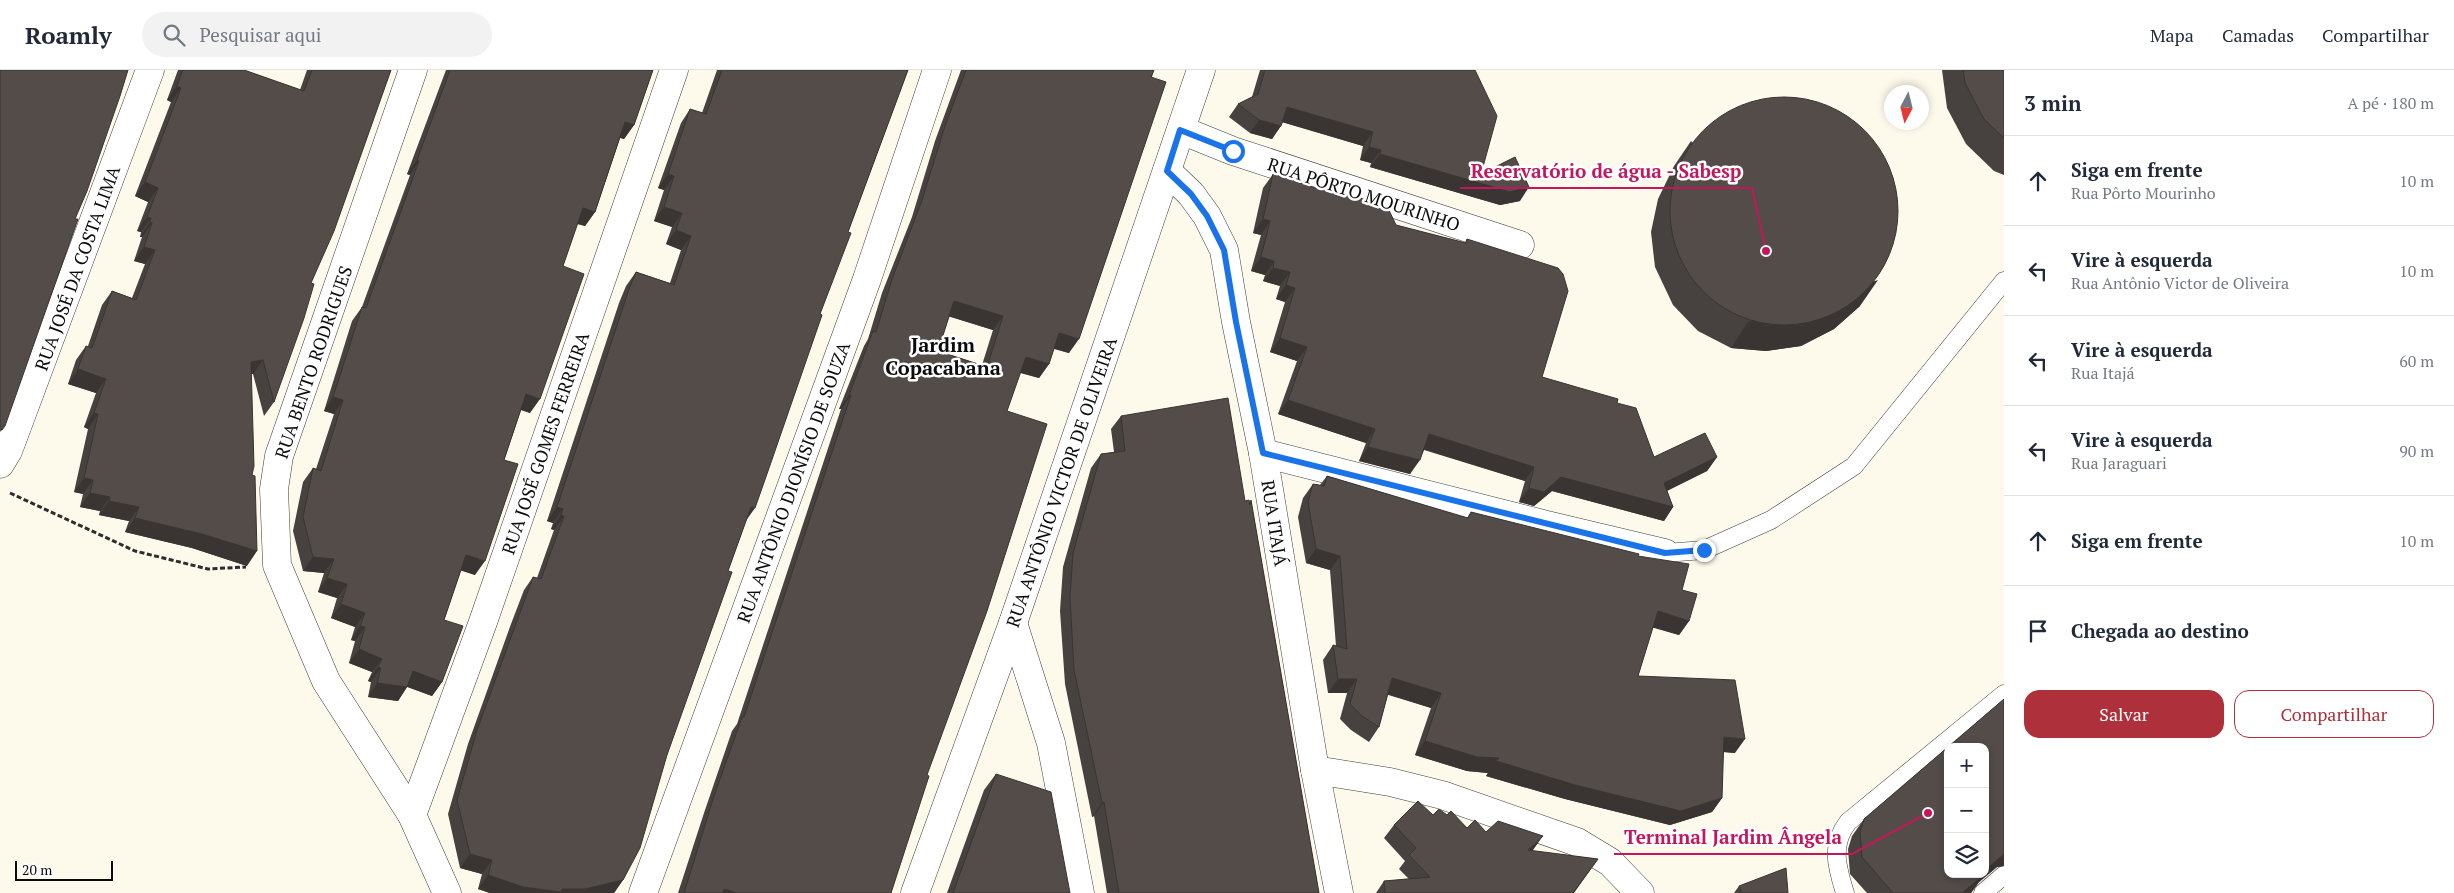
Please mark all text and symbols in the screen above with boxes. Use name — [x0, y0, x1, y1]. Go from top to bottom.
search box — [142, 12, 492, 57]
text: Roamly — [25, 19, 112, 51]
icon: search — [160, 21, 188, 49]
text: Pesquisar aqui — [200, 22, 322, 47]
text: Mapa — [2150, 23, 2194, 47]
text: Camadas — [2222, 23, 2294, 47]
text: Compartilhar — [2322, 23, 2429, 47]
north arrow — [1884, 85, 1929, 130]
text: 3 min — [2024, 89, 2081, 117]
text: A pé · 180 m — [2347, 92, 2434, 114]
route start — [1222, 140, 1245, 163]
street label: RUA PÔRTO MOURINHO — [1265, 152, 1463, 236]
callout: Reservatório de água - Sabesp — [1460, 154, 1752, 188]
text: Siga em frente — [2071, 157, 2203, 182]
text: Reservatório de água - Sabesp — [1471, 158, 1741, 183]
street label: RUA JOSÉ DA COSTA LIMA — [29, 162, 125, 374]
icon: ahead — [2024, 167, 2052, 195]
text: 10 m — [2399, 170, 2434, 192]
text: Rua Pôrto Mourinho — [2071, 182, 2216, 204]
text: Vire à esquerda — [2071, 247, 2213, 272]
icon: left — [2024, 257, 2052, 285]
text: 10 m — [2399, 260, 2434, 282]
street label: RUA BENTO RODRIGUES — [269, 262, 357, 462]
text: Rua Antônio Victor de Oliveira — [2071, 272, 2289, 294]
street label: RUA JOSÉ GOMES FERREIRA — [496, 328, 595, 557]
district label: Jardim Copacabana — [885, 331, 1001, 381]
street label: RUA ANTÔNIO VICTOR DE OLIVEIRA — [1000, 333, 1122, 630]
street label: RUA ANTÔNIO DIONÍSIO DE SOUZA — [731, 337, 855, 626]
text: Vire à esquerda — [2071, 337, 2213, 362]
icon: left — [2024, 347, 2052, 375]
text: 60 m — [2399, 350, 2434, 372]
text: Rua Itajá — [2071, 362, 2135, 384]
text: Vire à esquerda — [2071, 427, 2213, 452]
icon: left — [2024, 437, 2052, 465]
text: 90 m — [2399, 440, 2434, 462]
text: Rua Jaraguari — [2071, 452, 2167, 474]
street label: RUA ITAJÁ — [1256, 478, 1294, 568]
icon: ahead — [2024, 527, 2052, 555]
text: Siga em frente — [2071, 528, 2203, 553]
text: 10 m — [2399, 530, 2434, 552]
route end — [1693, 539, 1716, 562]
icon: arrive — [2024, 617, 2052, 645]
text: Chegada ao destino — [2071, 618, 2249, 643]
button: Salvar — [2024, 690, 2224, 738]
button: Compartilhar — [2234, 690, 2434, 738]
map controls — [1944, 743, 1989, 878]
button: + — [1944, 743, 1989, 788]
button: − — [1944, 788, 1989, 833]
callout: Terminal Jardim Ângela — [1614, 820, 1852, 854]
text: Terminal Jardim Ângela — [1624, 824, 1842, 849]
button: layers — [1944, 833, 1989, 878]
scale bar — [15, 858, 112, 881]
text: 20 m — [22, 860, 52, 879]

